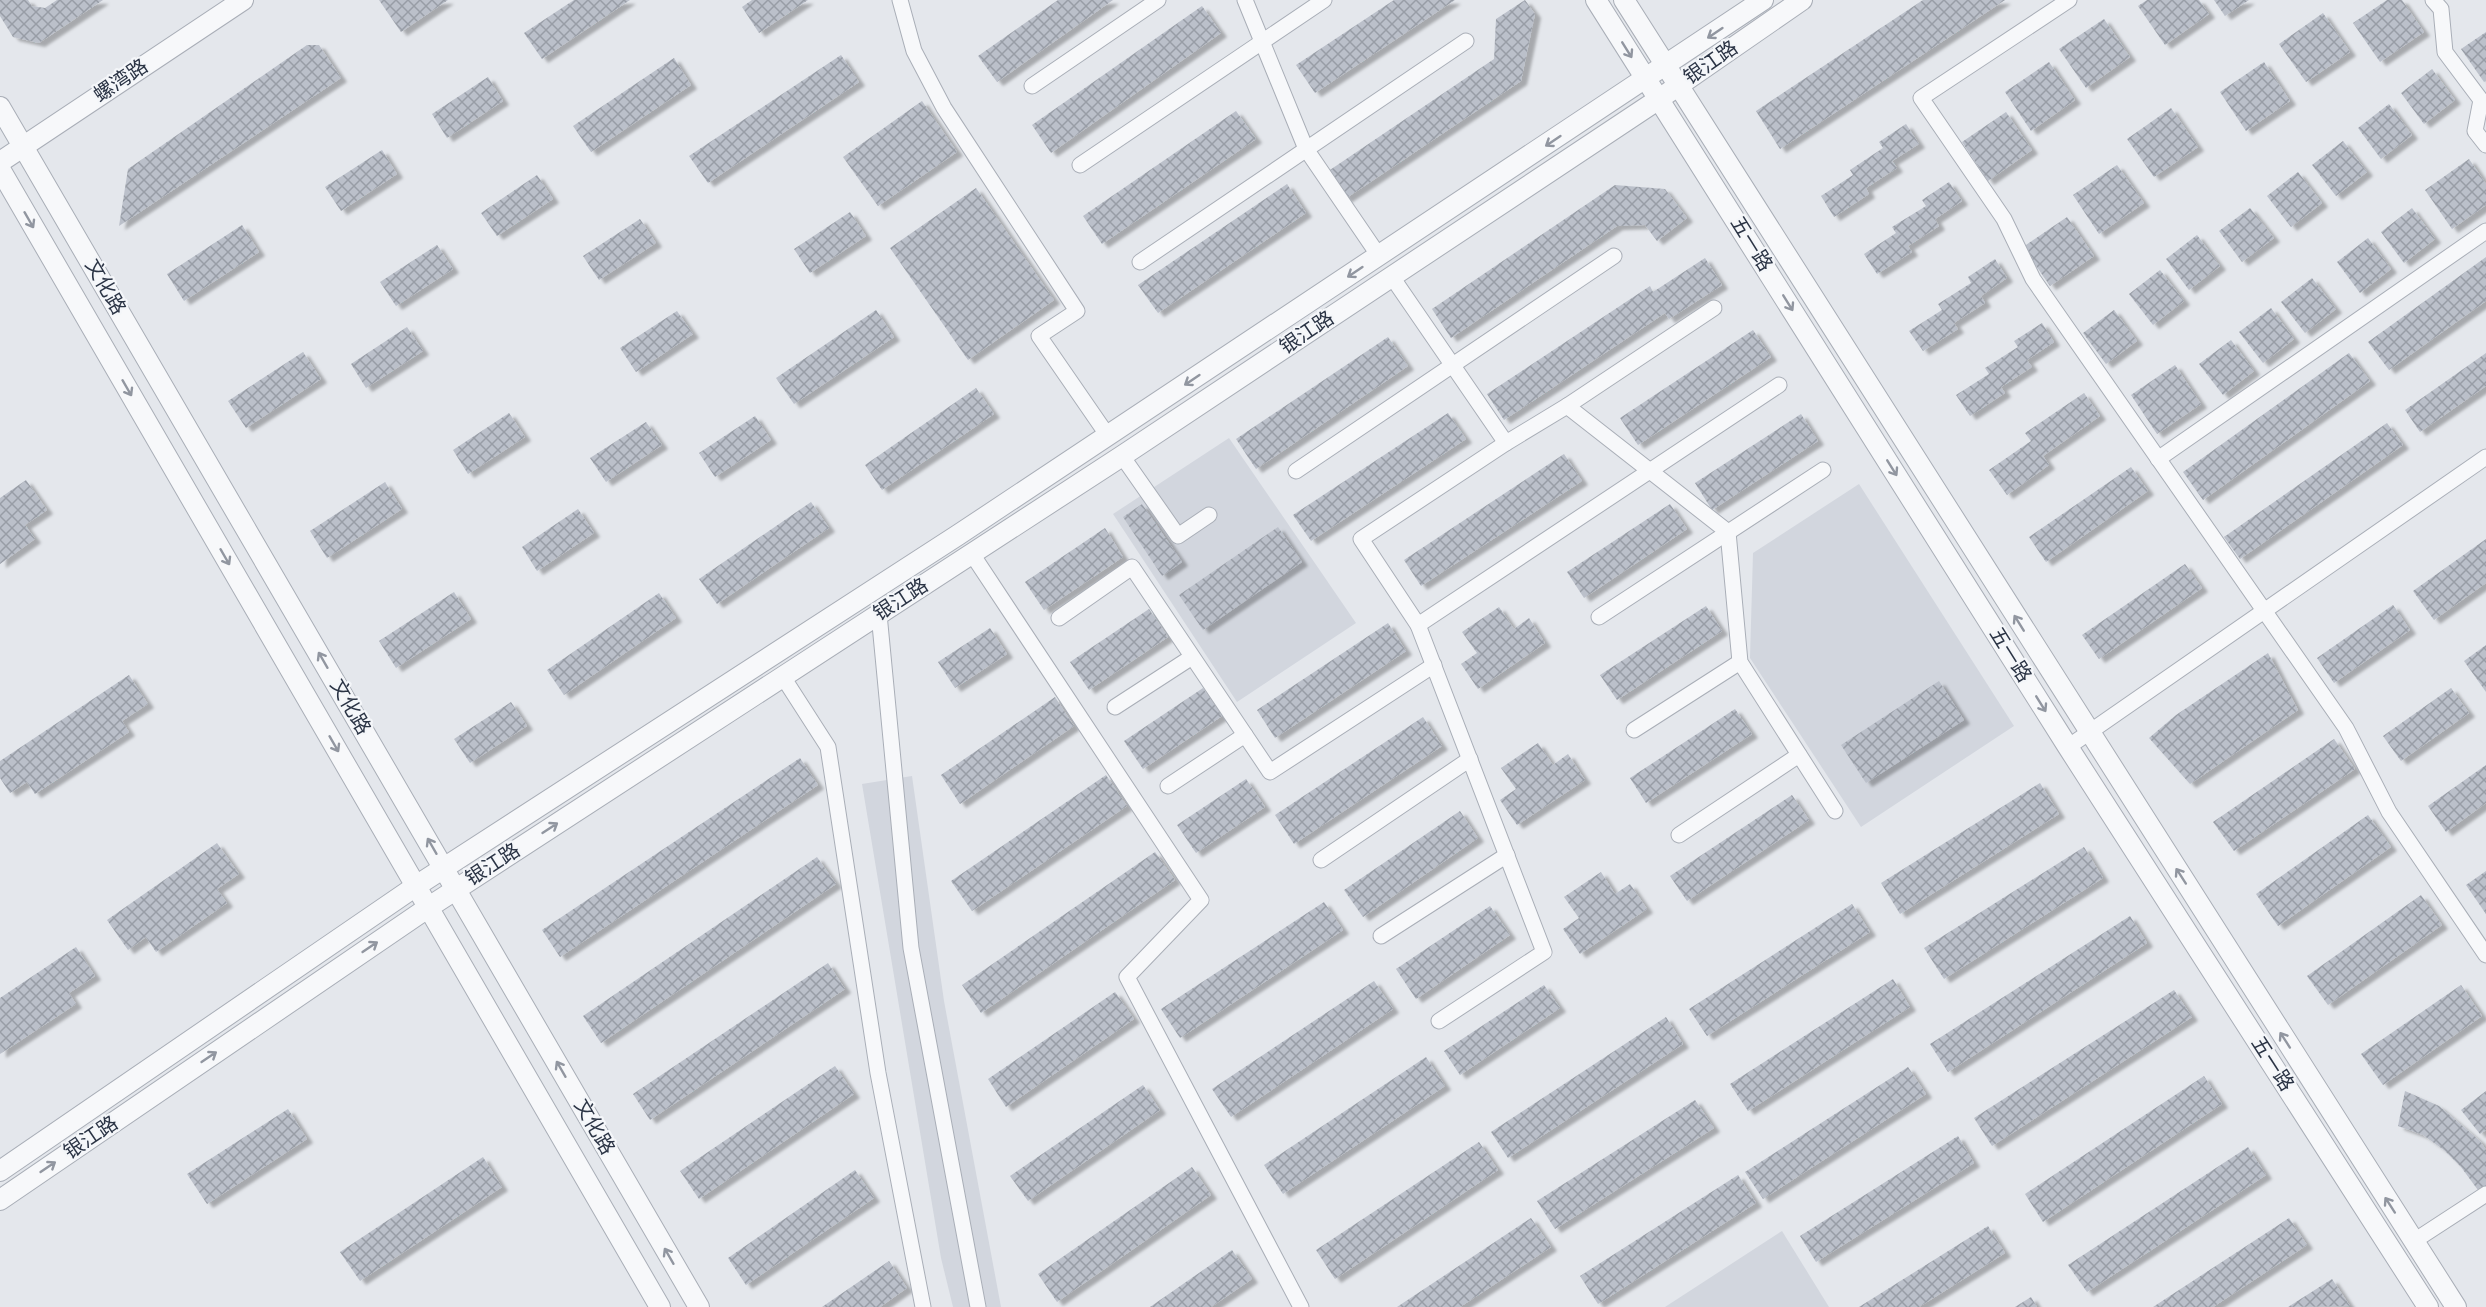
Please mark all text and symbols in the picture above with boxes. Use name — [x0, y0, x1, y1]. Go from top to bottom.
one-way arrow — [1707, 27, 1723, 39]
street label: 银江路 — [1680, 36, 1742, 90]
one-way arrow — [1621, 41, 1634, 58]
street label: 螺湾路 — [89, 54, 153, 108]
one-way arrow — [1544, 135, 1561, 148]
one-way arrow — [24, 211, 36, 228]
street label: 五一路 — [1725, 212, 1777, 276]
street label: 文化路 — [80, 255, 130, 319]
one-way arrow — [1347, 266, 1364, 278]
one-way arrow — [1782, 294, 1794, 311]
street label: 银江路 — [1275, 306, 1339, 360]
one-way arrow — [1185, 374, 1201, 386]
one-way arrow — [122, 379, 134, 396]
one-way arrow — [1886, 459, 1898, 476]
one-way arrow — [219, 548, 231, 565]
street label: 银江路 — [869, 574, 933, 626]
one-way arrow — [2013, 615, 2025, 632]
street label: 五一路 — [1984, 623, 2036, 687]
one-way arrow — [316, 652, 328, 669]
street label: 文化路 — [325, 675, 375, 739]
one-way arrow — [2035, 695, 2047, 712]
one-way arrow — [328, 735, 340, 752]
one-way arrow — [542, 822, 558, 834]
one-way arrow — [425, 838, 437, 855]
street label: 银江路 — [461, 839, 525, 891]
one-way arrow — [2174, 868, 2186, 885]
one-way arrow — [362, 941, 378, 953]
street label: 五一路 — [2246, 1032, 2298, 1096]
one-way arrow — [2279, 1032, 2291, 1049]
one-way arrow — [201, 1051, 217, 1063]
one-way arrow — [555, 1061, 566, 1079]
street label: 文化路 — [569, 1095, 619, 1159]
street label: 银江路 — [59, 1111, 123, 1165]
one-way arrow — [40, 1161, 56, 1173]
one-way arrow — [2384, 1196, 2397, 1213]
one-way arrow — [663, 1248, 675, 1265]

